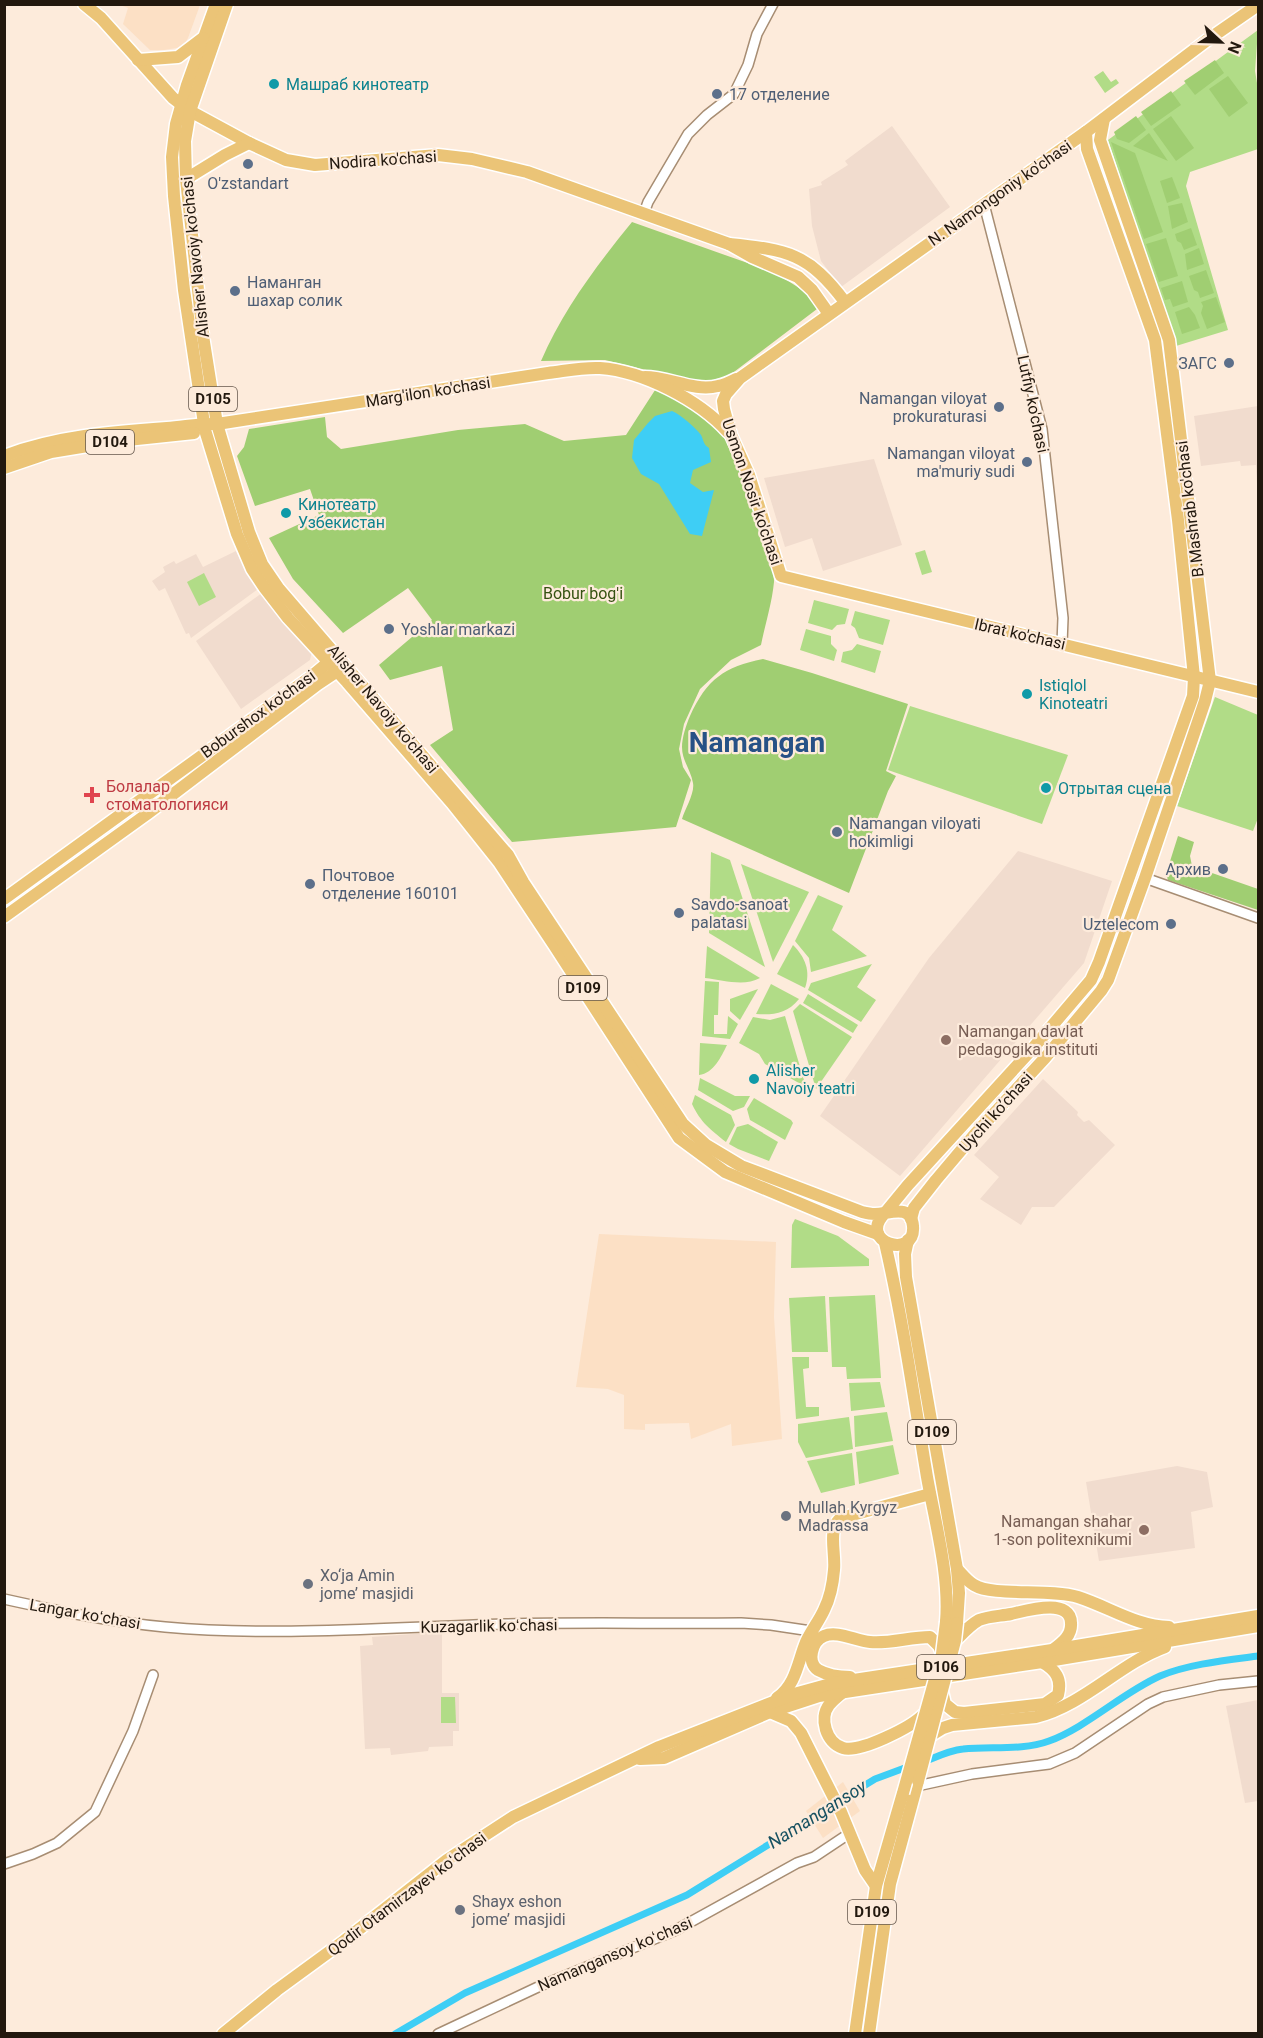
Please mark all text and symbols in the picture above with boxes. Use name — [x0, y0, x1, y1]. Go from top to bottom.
north arrow — [1191, 12, 1251, 72]
text: N — [1224, 39, 1245, 56]
place label: Машраб кинотеатр — [286, 75, 429, 94]
marker: Машраб кинотеатр — [267, 77, 281, 91]
place label: 17 отделение — [729, 85, 830, 104]
marker: 17 отделение — [710, 87, 724, 101]
street label: N. Namongoniy ko'chasi — [925, 136, 1075, 250]
street label: Nodira ko'chasi — [329, 147, 437, 173]
marker: O'zstandart — [241, 157, 255, 171]
place label: O'zstandart — [207, 174, 289, 193]
street label: Alisher Navoiy ko'chasi — [177, 175, 213, 339]
place label: Наманган шахар солик — [247, 273, 343, 310]
marker: Наманган шахар солик — [228, 284, 242, 298]
street label: Lutfiy ko'chasi — [1013, 353, 1053, 455]
place label: ЗАГС — [1178, 354, 1217, 373]
marker: ЗАГС — [1222, 356, 1236, 370]
street label: Marg'ilon ko'chasi — [364, 373, 492, 411]
road number: D105 — [189, 387, 237, 411]
place label: Namangan viloyat prokuraturasi — [859, 389, 987, 426]
marker: Namangan viloyat prokuraturasi — [992, 400, 1006, 414]
street label: Usmon Nosir ko'chasi — [718, 416, 786, 568]
road number: D104 — [86, 430, 134, 454]
street label: B.Mashrab ko'chasi — [1172, 440, 1208, 578]
place label: Namangan viloyat ma'muriy sudi — [887, 444, 1015, 481]
marker: Namangan viloyat ma'muriy sudi — [1020, 455, 1034, 469]
place label: Кинотеатр Узбекистан — [298, 495, 385, 532]
marker: Кинотеатр Узбекистан — [279, 506, 293, 520]
park label: Bobur bog'i — [543, 584, 623, 603]
street label: Ibrat ko'chasi — [973, 614, 1067, 654]
place label: Yoshlar markazi — [401, 620, 515, 639]
marker: Yoshlar markazi — [382, 622, 396, 636]
street label: Alisher Navoiy ko'chasi — [324, 641, 442, 777]
street label: Boburshox ko'chasi — [197, 666, 319, 762]
place label: Istiqlol Kinoteatri — [1039, 676, 1108, 713]
marker: Istiqlol Kinoteatri — [1020, 687, 1034, 701]
district label: Namangan — [689, 726, 825, 759]
place label: Болалар стоматологияси — [106, 777, 228, 814]
place label: Отрытая сцена — [1058, 779, 1171, 798]
marker: Отрытая сцена — [1039, 781, 1053, 795]
marker: Болалар стоматологияси — [83, 786, 101, 804]
place label: Namangan viloyati hokimligi — [849, 814, 981, 851]
marker: Namangan viloyati hokimligi — [830, 825, 844, 839]
place label: Архив — [1165, 860, 1211, 879]
marker: Архив — [1216, 862, 1230, 876]
place label: Почтовое отделение 160101 — [322, 866, 459, 903]
marker: Почтовое отделение 160101 — [303, 877, 317, 891]
place label: Savdo-sanoat palatasi — [691, 895, 788, 932]
marker: Savdo-sanoat palatasi — [672, 906, 686, 920]
place label: Uztelecom — [1083, 915, 1159, 934]
marker: Uztelecom — [1164, 917, 1178, 931]
road number: D109 — [559, 976, 607, 1000]
place label: Namangan davlat pedagogika instituti — [958, 1022, 1098, 1059]
marker: Namangan davlat pedagogika instituti — [939, 1033, 953, 1047]
place label: Alisher Navoiy teatri — [766, 1061, 855, 1098]
street label: Uychi ko’chasi — [955, 1068, 1037, 1156]
marker: Alisher Navoiy teatri — [747, 1072, 761, 1086]
road number: D109 — [908, 1420, 956, 1444]
place label: Mullah Kyrgyz Madrassa — [798, 1498, 897, 1535]
marker: Mullah Kyrgyz Madrassa — [779, 1509, 793, 1523]
place label: Namangan shahar 1-son politexnikumi — [993, 1512, 1133, 1549]
marker: Namangan shahar 1-son politexnikumi — [1137, 1523, 1151, 1537]
place label: Xo‘ja Amin jome’ masjidi — [319, 1566, 414, 1603]
marker: Xo‘ja Amin jome’ masjidi — [301, 1577, 315, 1591]
street label: Langar koʻchasi — [28, 1595, 142, 1633]
street label: Kuzagarlik koʻchasi — [420, 1615, 558, 1637]
road number: D106 — [917, 1655, 965, 1679]
water label: Namangansoy — [764, 1775, 871, 1853]
street label: Qodir Otamirzayev koʻchasi — [324, 1828, 490, 1960]
place label: Shayx eshon jome’ masjidi — [471, 1892, 566, 1929]
road number: D109 — [848, 1900, 896, 1924]
marker: Shayx eshon jome’ masjidi — [453, 1903, 467, 1917]
street label: Namangansoy koʻchasi — [535, 1913, 695, 1995]

